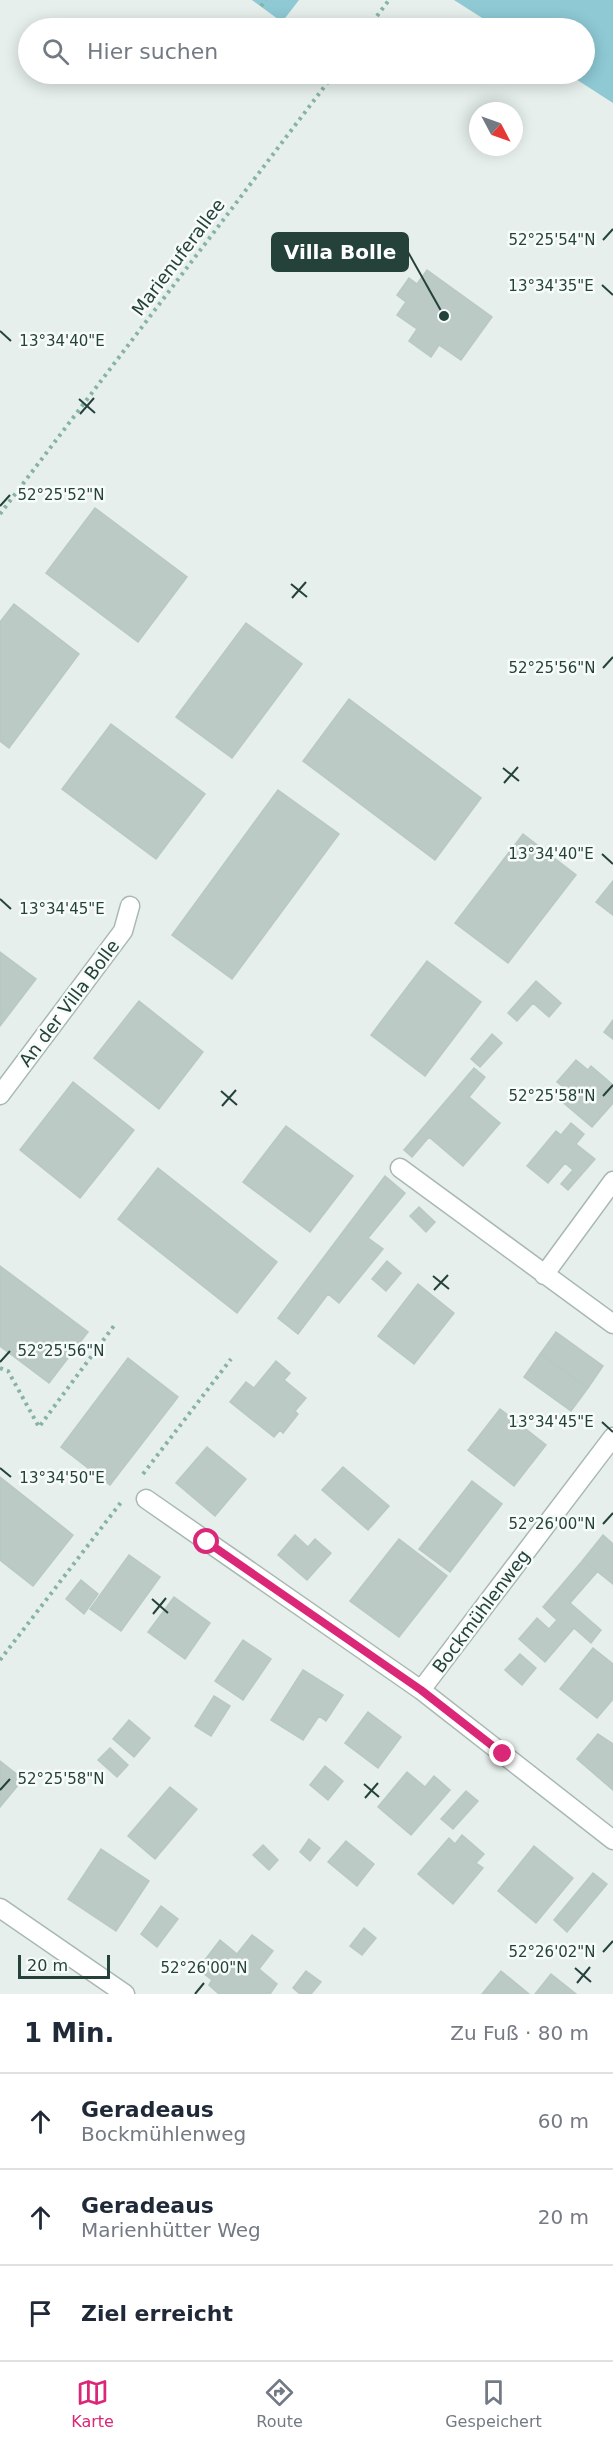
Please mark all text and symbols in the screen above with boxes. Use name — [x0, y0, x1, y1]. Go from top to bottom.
search box — [18, 18, 595, 84]
icon: search — [39, 35, 72, 68]
text: Hier suchen — [87, 39, 218, 64]
north arrow — [469, 102, 523, 156]
street label: Marienuferallee — [127, 194, 229, 320]
text: 52°25'54"N — [508, 231, 596, 249]
callout: Villa Bolle — [272, 233, 408, 271]
text: Villa Bolle — [284, 240, 396, 264]
text: 13°34'35"E — [508, 277, 594, 295]
text: 13°34'40"E — [19, 332, 105, 350]
text: 52°25'52"N — [17, 486, 105, 504]
text: 52°25'56"N — [508, 659, 596, 677]
text: 13°34'40"E — [508, 845, 594, 863]
text: 13°34'45"E — [19, 900, 105, 918]
street label: An der Villa Bolle — [15, 936, 123, 1070]
text: 52°25'58"N — [508, 1087, 596, 1105]
text: 52°25'56"N — [17, 1342, 105, 1360]
text: 13°34'45"E — [508, 1413, 594, 1431]
text: 13°34'50"E — [19, 1469, 105, 1487]
text: 52°26'00"N — [508, 1515, 596, 1533]
route start — [193, 1528, 219, 1554]
street label: Bockmühlenweg — [428, 1545, 534, 1677]
route end — [489, 1740, 515, 1766]
text: 52°25'58"N — [17, 1770, 105, 1788]
text: 52°26'02"N — [508, 1943, 596, 1961]
scale bar — [18, 1952, 110, 1980]
text: 20 m — [27, 1956, 68, 1975]
text: 52°26'00"N — [160, 1959, 248, 1977]
text: 1 Min. — [24, 2018, 114, 2048]
text: Zu Fuß · 80 m — [450, 2021, 589, 2045]
text: Geradeaus — [81, 2097, 214, 2122]
icon: ahead — [24, 2105, 57, 2138]
text: 60 m — [538, 2109, 589, 2133]
text: Bockmühlenweg — [81, 2122, 246, 2146]
text: Geradeaus — [81, 2193, 214, 2218]
icon: ahead — [24, 2201, 57, 2234]
text: 20 m — [538, 2205, 589, 2229]
text: Marienhütter Weg — [81, 2218, 261, 2242]
icon: arrive — [24, 2297, 57, 2330]
text: Ziel erreicht — [81, 2301, 233, 2326]
tab: Karte — [71, 2376, 114, 2431]
tab: Route — [256, 2376, 303, 2431]
tab: Gespeichert — [445, 2376, 542, 2431]

